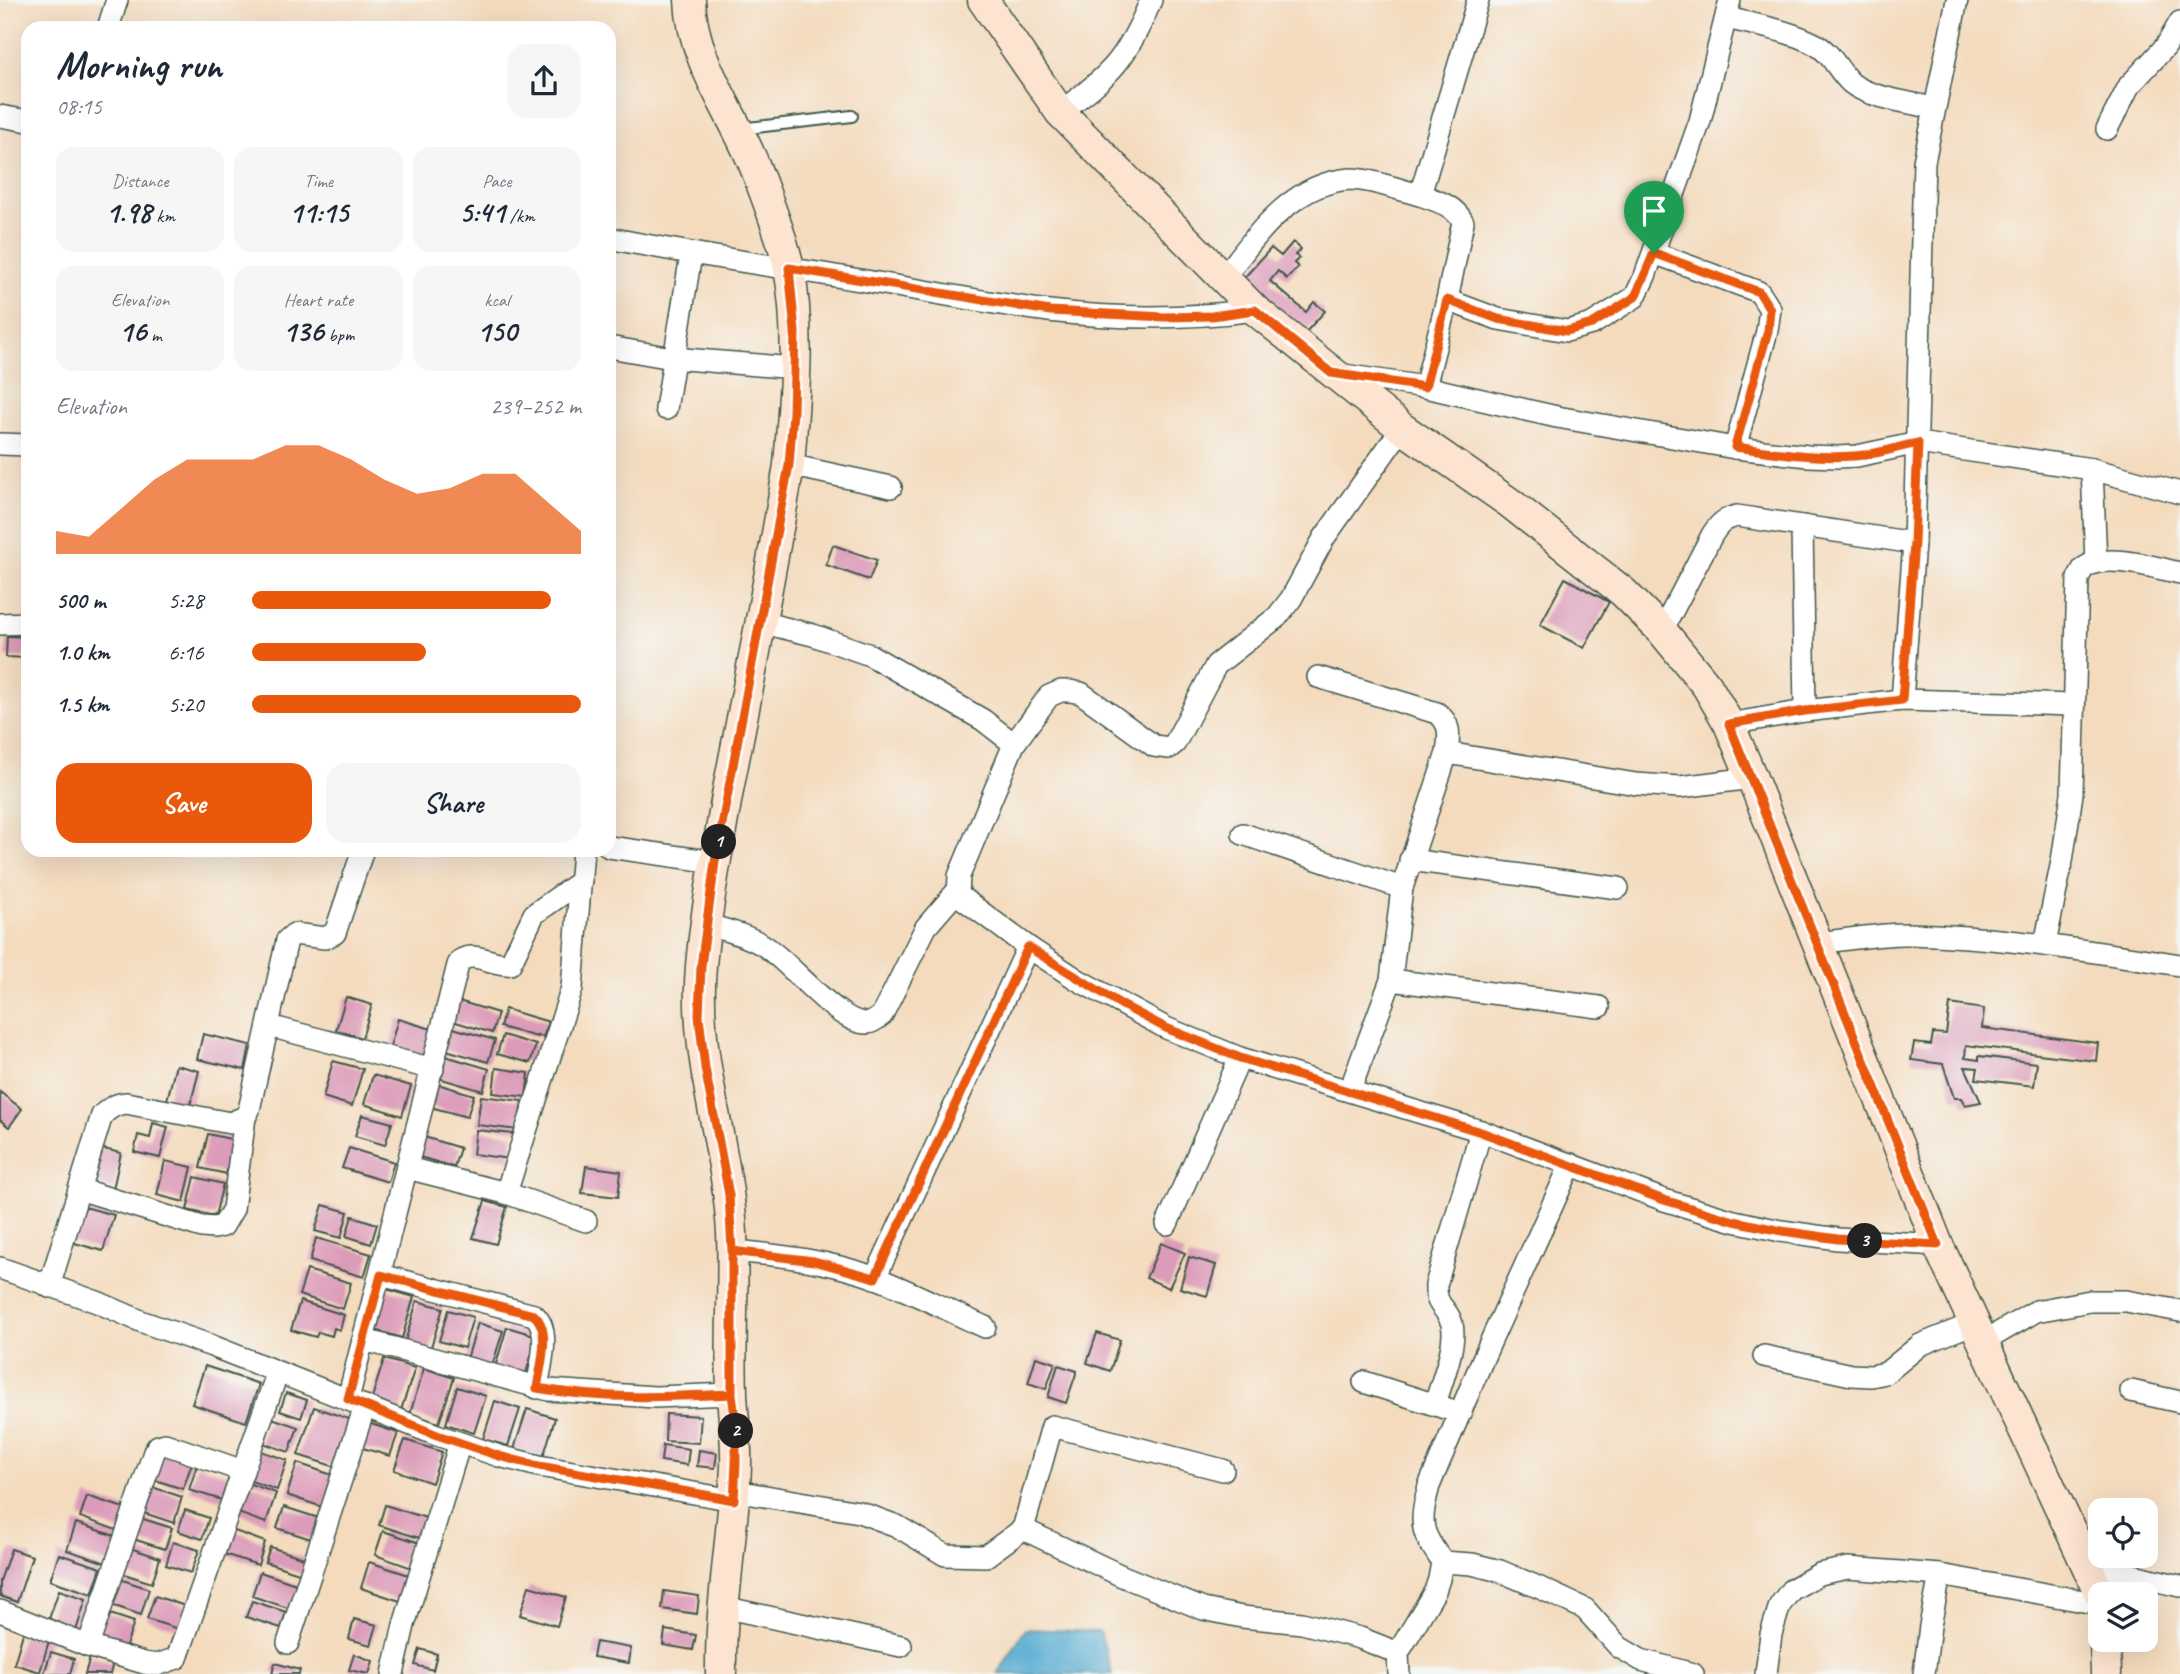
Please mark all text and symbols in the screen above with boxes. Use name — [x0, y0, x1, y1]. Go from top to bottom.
text: Morning run — [56, 42, 222, 89]
button: share — [507, 44, 581, 118]
text: 08:15 — [56, 92, 102, 121]
text: Distance — [112, 169, 169, 193]
text: Time — [304, 169, 333, 193]
text: Pace — [482, 169, 511, 193]
pin — [1624, 181, 1684, 253]
icon: arrive — [1635, 192, 1673, 230]
text: 1.98 — [106, 193, 152, 231]
text: 11:15 — [289, 193, 348, 231]
text: 5:41 — [459, 193, 505, 231]
text: km — [152, 204, 175, 228]
text: /km — [505, 204, 535, 228]
text: Elevation — [111, 288, 169, 312]
text: Heart rate — [284, 288, 353, 312]
text: kcal — [484, 288, 509, 312]
text: 16 — [119, 312, 146, 350]
text: 136 — [283, 312, 324, 350]
text: 150 — [477, 312, 517, 350]
text: m — [146, 323, 162, 347]
text: bpm — [324, 323, 354, 347]
text: Elevation — [56, 392, 127, 421]
text: 239–252 m — [490, 392, 581, 421]
text: 500 m — [56, 586, 105, 615]
text: 5:28 — [168, 586, 204, 615]
text: 1.0 km — [56, 638, 110, 667]
text: 6:16 — [168, 638, 204, 667]
text: 1.5 km — [56, 690, 109, 719]
text: 5:20 — [168, 690, 204, 719]
button: Save — [56, 763, 312, 843]
button: Share — [326, 763, 581, 843]
pin: 1 — [702, 824, 736, 860]
text: 1 — [714, 829, 723, 853]
pin: 3 — [1848, 1224, 1882, 1258]
text: 3 — [1860, 1228, 1869, 1252]
pin: 2 — [718, 1414, 754, 1448]
text: 2 — [731, 1418, 740, 1442]
map controls — [2088, 1498, 2158, 1652]
button: locate — [2088, 1498, 2158, 1568]
button: layers — [2088, 1582, 2158, 1652]

